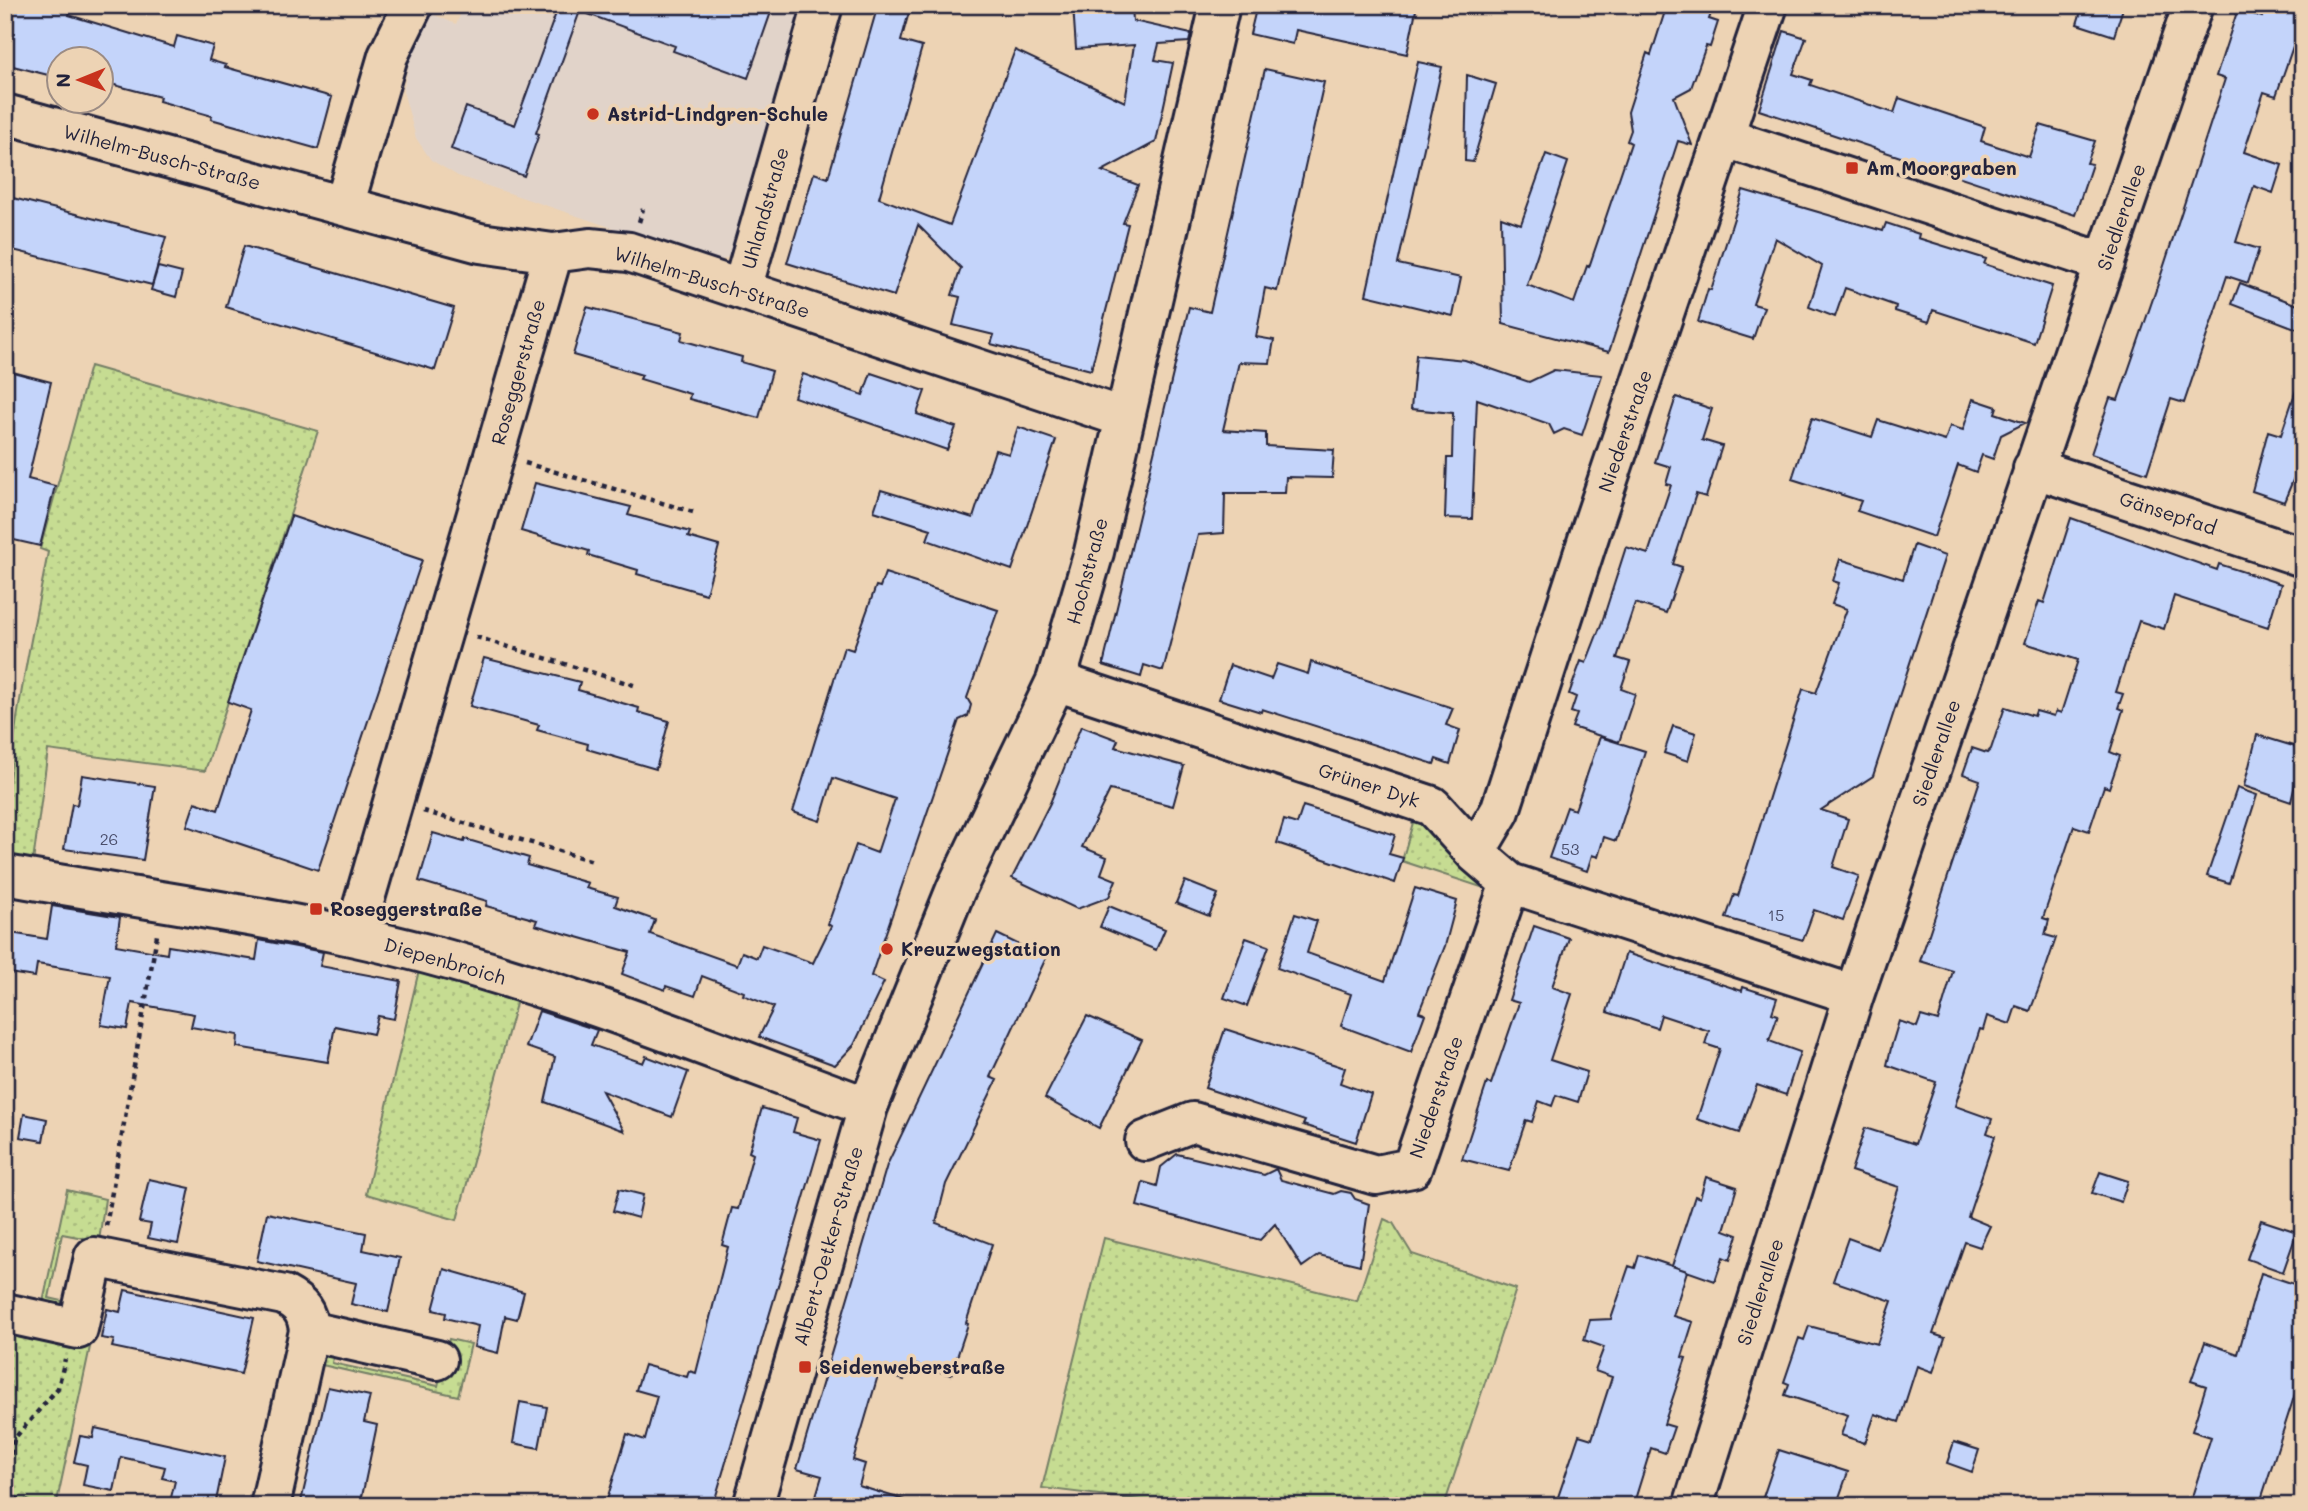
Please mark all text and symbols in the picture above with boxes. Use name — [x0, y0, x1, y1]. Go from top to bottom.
north arrow — [46, 46, 116, 116]
text: N — [50, 73, 75, 88]
place label: Astrid-Lindgren-Schule — [607, 101, 828, 126]
marker: Astrid-Lindgren-Schule — [585, 106, 601, 122]
street label: Wilhelm-Busch-Straße — [61, 118, 264, 195]
street label: Uhlandstraße — [735, 144, 794, 272]
place label: Am Moorgraben — [1866, 155, 2017, 180]
marker: Am Moorgraben — [1844, 160, 1860, 176]
street label: Siedlerallee — [2091, 160, 2150, 274]
street label: Wilhelm-Busch-Straße — [611, 240, 813, 323]
street label: Roseggerstraße — [485, 296, 550, 448]
street label: Niederstraße — [1592, 366, 1657, 495]
street label: Gänsepfad — [2117, 485, 2220, 540]
street label: Hochstraße — [1060, 515, 1113, 627]
street label: Siedlerallee — [1906, 696, 1965, 810]
street label: Grüner Dyk — [1315, 756, 1423, 813]
house number: 26 — [100, 828, 118, 849]
house number: 53 — [1561, 838, 1579, 859]
place label: Roseggerstraße — [330, 896, 482, 921]
marker: Roseggerstraße — [308, 901, 324, 917]
house number: 15 — [1768, 904, 1784, 925]
street label: Diepenbroich — [381, 931, 509, 990]
place label: Kreuzwegstation — [901, 936, 1061, 961]
marker: Kreuzwegstation — [879, 941, 895, 957]
street label: Niederstraße — [1403, 1032, 1468, 1161]
street label: Albert-Oetker-Straße — [787, 1143, 868, 1349]
street label: Siedlerallee — [1730, 1235, 1789, 1349]
place label: Seidenweberstraße — [819, 1354, 1005, 1379]
marker: Seidenweberstraße — [797, 1359, 813, 1375]

